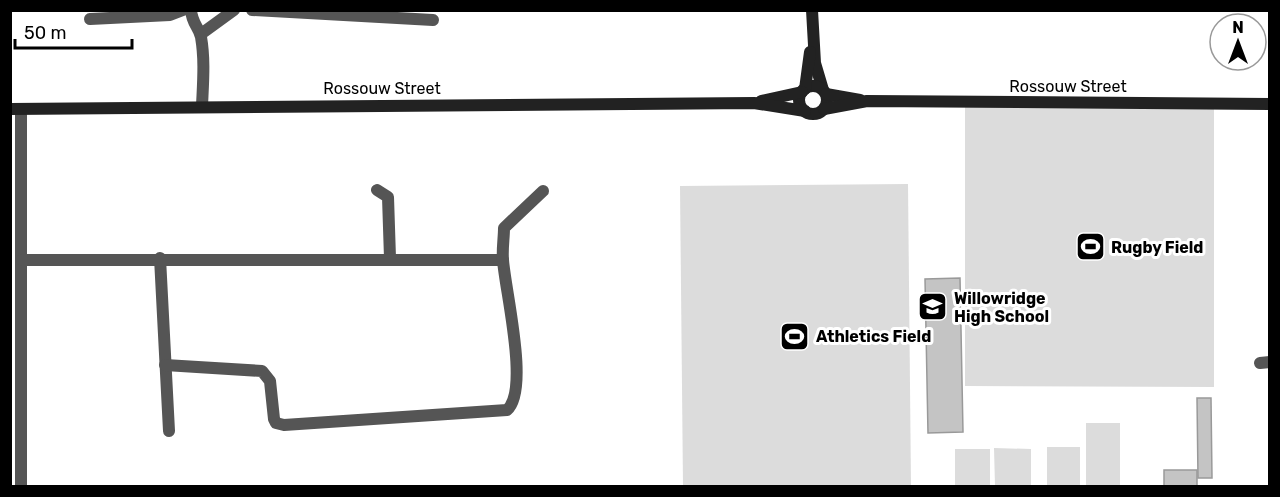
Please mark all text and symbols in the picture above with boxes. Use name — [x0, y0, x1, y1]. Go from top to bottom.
scale bar — [15, 12, 132, 50]
north arrow — [1208, 12, 1268, 72]
text: N — [1232, 18, 1244, 37]
text: 50 m — [24, 22, 67, 44]
street label: Rossouw Street — [1009, 77, 1127, 96]
street label: Rossouw Street — [323, 79, 441, 98]
sports icon: Rugby Field — [1074, 231, 1106, 263]
place label: Rugby Field — [1111, 238, 1203, 257]
place label: Willowridge High School — [954, 289, 1049, 326]
school or university icon: Willowridge High School — [917, 291, 949, 323]
sports icon: Athletics Field — [779, 320, 811, 352]
place label: Athletics Field — [816, 327, 931, 346]

